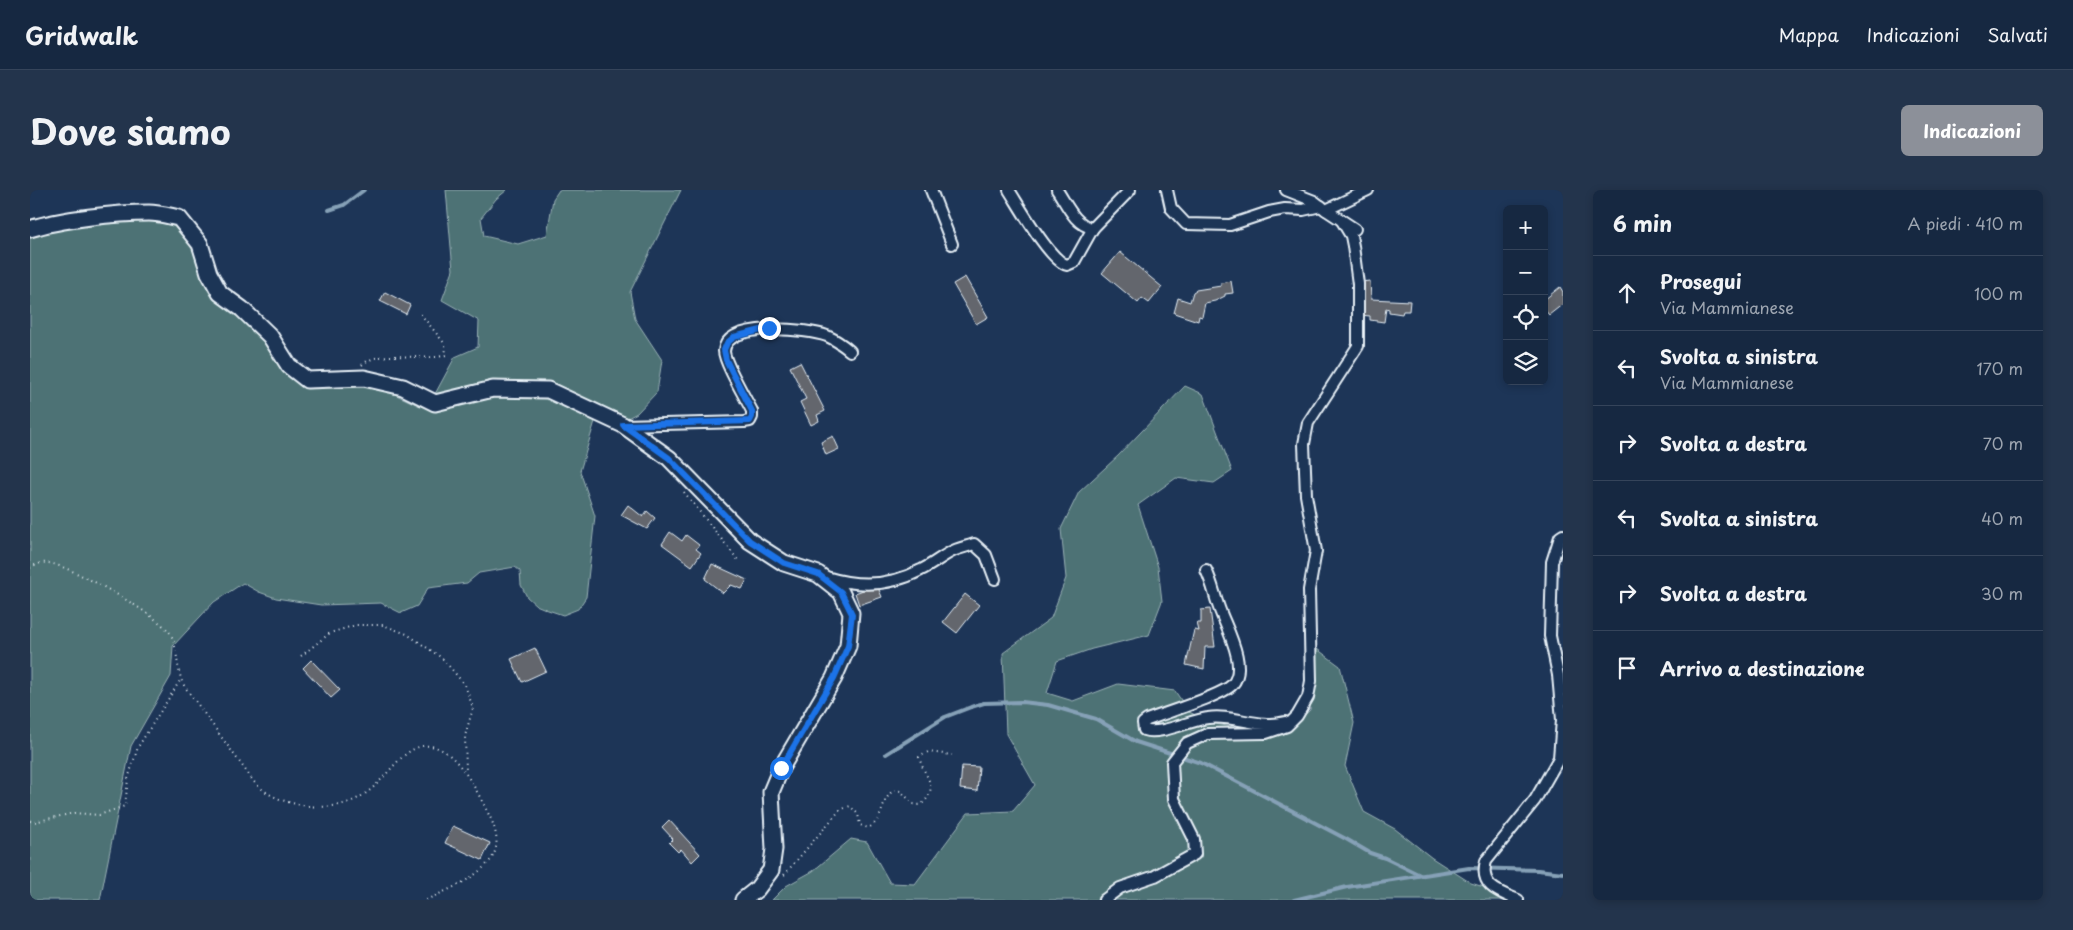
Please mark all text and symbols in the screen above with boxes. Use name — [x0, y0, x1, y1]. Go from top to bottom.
text: Gridwalk — [25, 17, 138, 53]
text: Mappa — [1779, 21, 1839, 48]
text: Indicazioni — [1867, 21, 1960, 48]
text: Salvati — [1988, 21, 2048, 48]
text: Dove siamo — [30, 104, 231, 157]
button: Indicazioni — [1901, 105, 2043, 156]
map controls — [1503, 205, 1548, 385]
button: + — [1503, 205, 1548, 250]
text: 6 min — [1613, 207, 1672, 239]
text: A piedi · 410 m — [1907, 211, 2023, 235]
button: − — [1503, 250, 1548, 295]
text: Prosegui — [1660, 267, 1742, 295]
icon: ahead — [1613, 279, 1641, 307]
text: 100 m — [1974, 281, 2023, 305]
button: locate — [1503, 295, 1548, 340]
text: Via Mammianese — [1660, 295, 1794, 319]
route end — [758, 317, 781, 340]
button: layers — [1503, 340, 1548, 385]
text: Svolta a sinistra — [1660, 342, 1818, 370]
icon: left — [1613, 354, 1641, 382]
text: 170 m — [1977, 356, 2023, 380]
text: Via Mammianese — [1660, 370, 1794, 394]
icon: right — [1613, 429, 1641, 457]
text: Svolta a destra — [1660, 429, 1807, 457]
text: 70 m — [1983, 431, 2023, 455]
icon: left — [1613, 504, 1641, 532]
text: Svolta a sinistra — [1660, 504, 1818, 532]
text: 40 m — [1981, 506, 2023, 530]
icon: right — [1613, 579, 1641, 607]
text: Svolta a destra — [1660, 579, 1807, 607]
text: 30 m — [1981, 581, 2023, 605]
icon: arrive — [1613, 654, 1641, 682]
text: Arrivo a destinazione — [1660, 654, 1865, 682]
route start — [770, 757, 793, 780]

